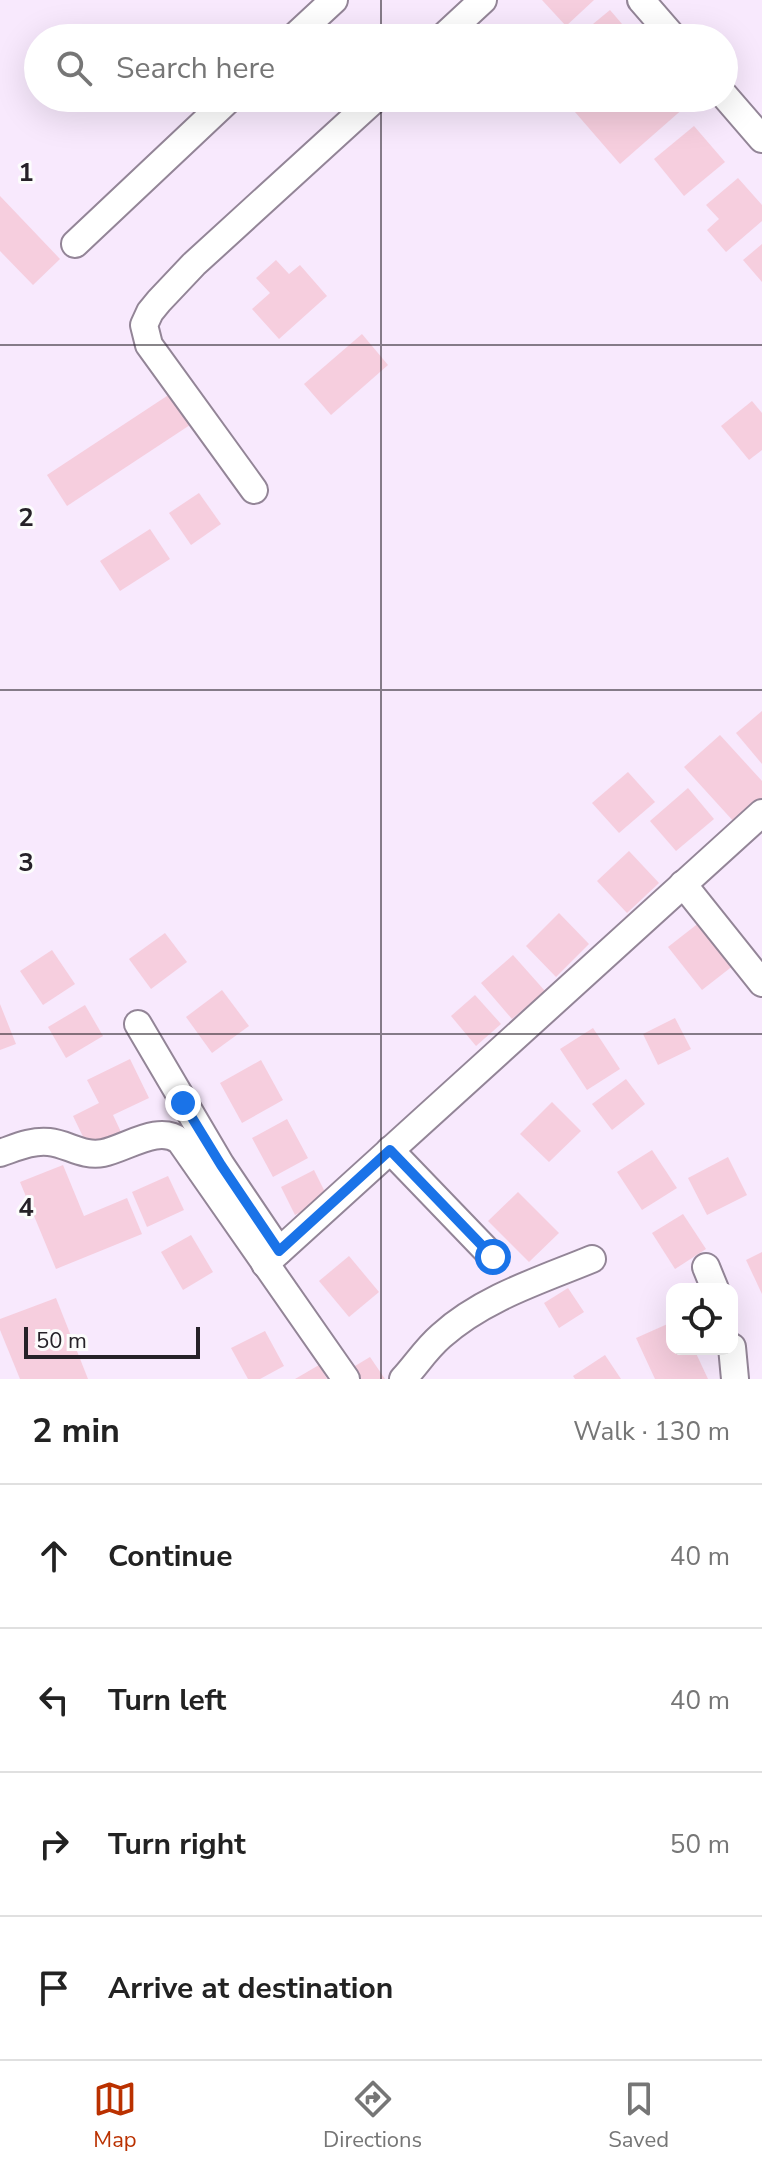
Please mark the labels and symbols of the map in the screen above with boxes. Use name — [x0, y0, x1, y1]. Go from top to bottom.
text: 1 — [18, 155, 34, 190]
text: 2 — [18, 500, 34, 535]
text: 3 — [18, 845, 34, 880]
route end — [165, 1085, 201, 1121]
text: 4 — [18, 1190, 34, 1225]
route start — [475, 1239, 511, 1275]
scale bar — [24, 1323, 200, 1359]

